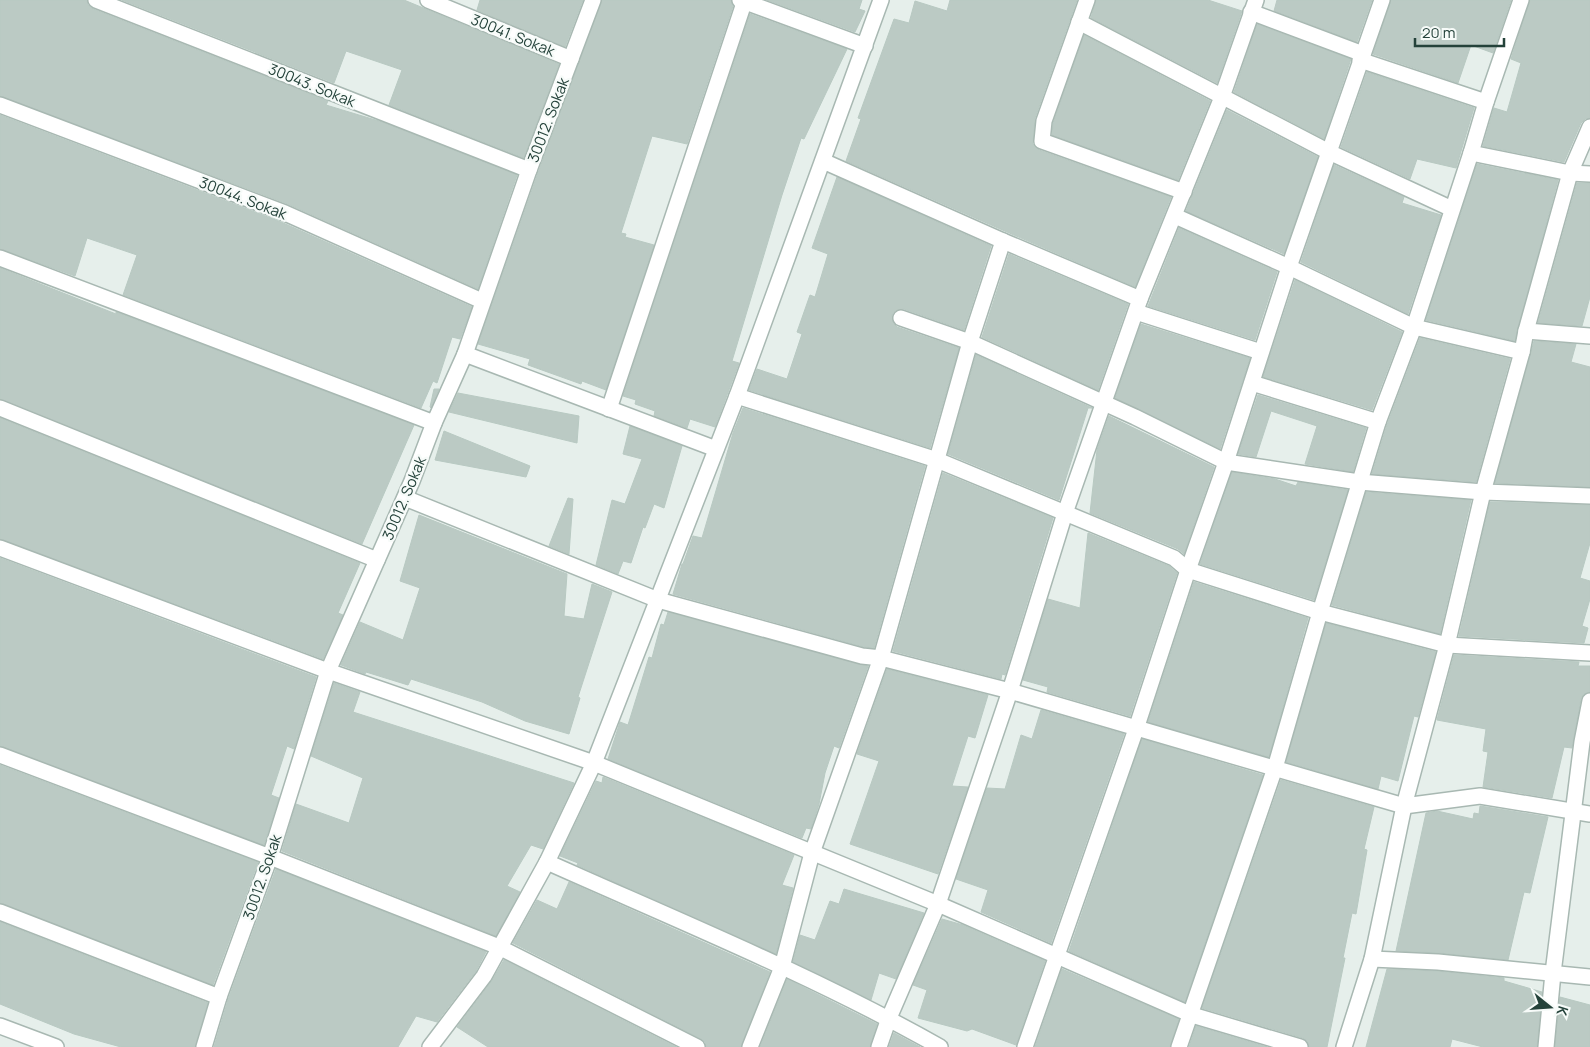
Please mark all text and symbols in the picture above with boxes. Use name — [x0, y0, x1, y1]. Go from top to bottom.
street label: 30041. Sokak — [468, 9, 559, 62]
scale bar — [1415, 15, 1504, 47]
text: 20 m — [1422, 22, 1455, 43]
street label: 30043. Sokak — [265, 58, 359, 112]
street label: 30012. Sokak — [522, 74, 574, 165]
street label: 30044. Sokak — [196, 172, 290, 225]
street label: 30012. Sokak — [377, 452, 431, 543]
street label: 30012. Sokak — [238, 831, 287, 923]
north arrow — [1525, 982, 1575, 1032]
text: K — [1552, 1004, 1573, 1019]

